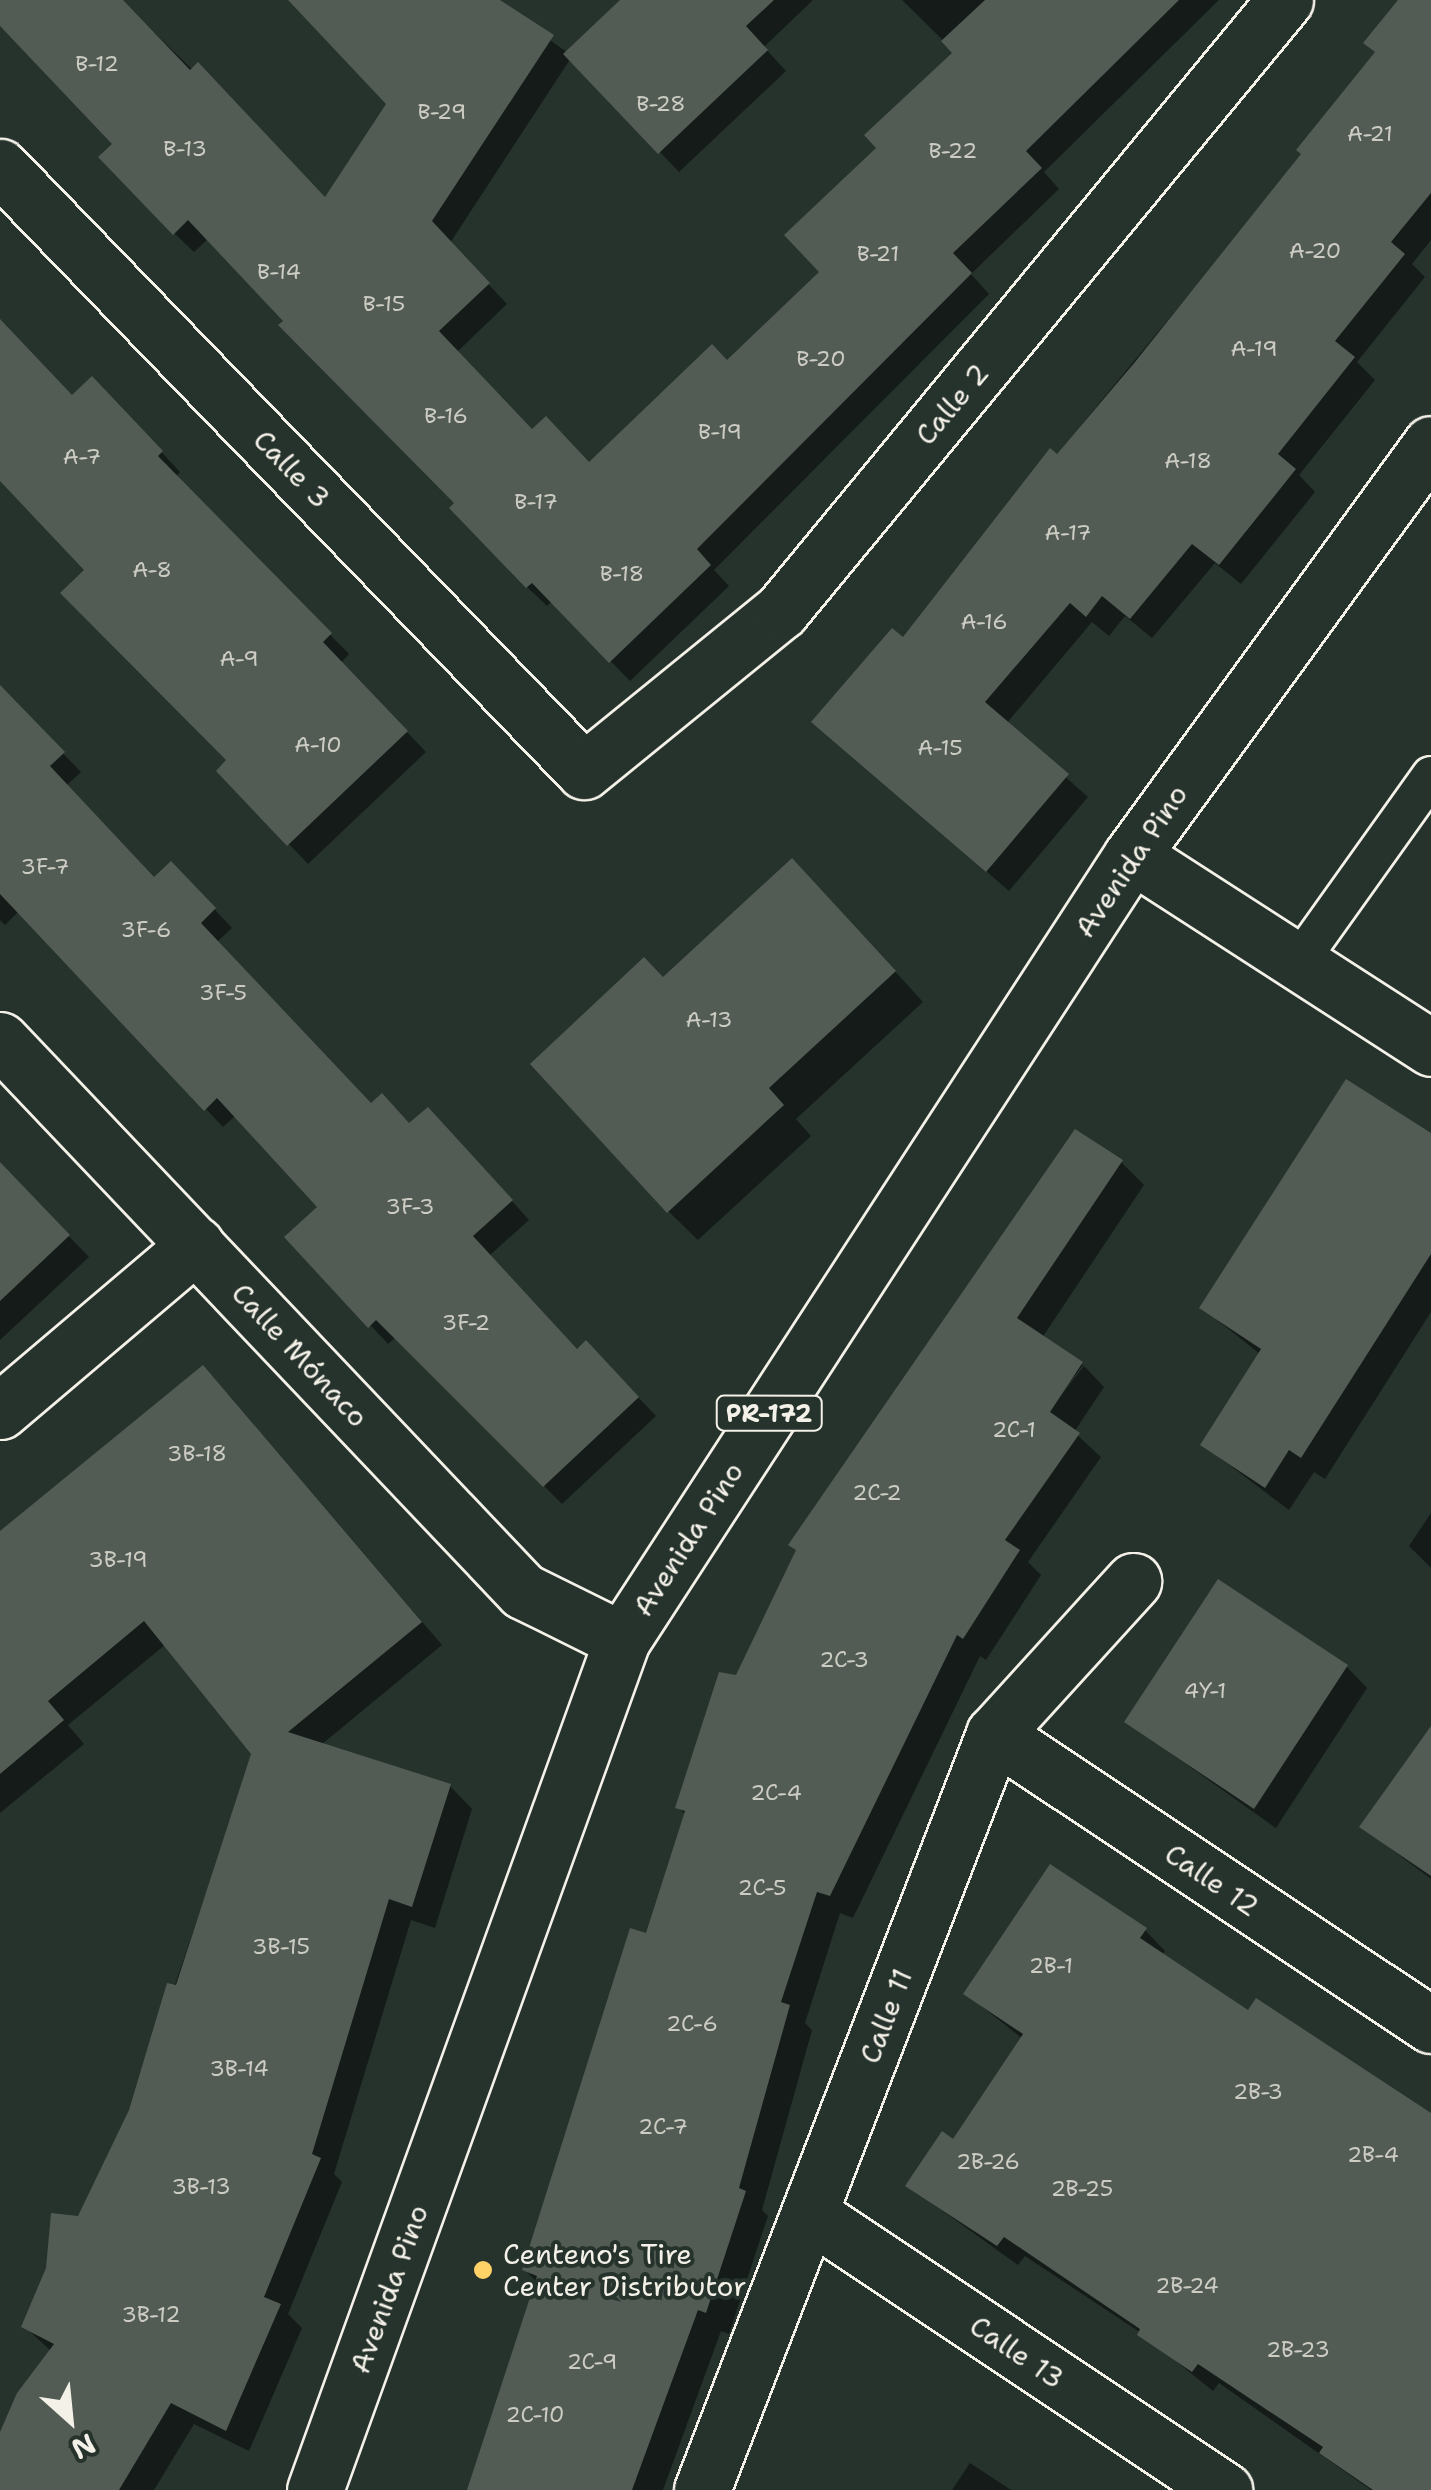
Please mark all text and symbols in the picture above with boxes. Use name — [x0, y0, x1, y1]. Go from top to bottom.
house number: B-12 — [75, 51, 119, 77]
house number: B-28 — [636, 91, 686, 117]
house number: B-29 — [418, 99, 466, 125]
house number: A-21 — [1347, 121, 1393, 147]
house number: B-13 — [163, 136, 207, 162]
house number: B-22 — [929, 138, 977, 164]
house number: A-20 — [1289, 238, 1341, 264]
house number: B-21 — [857, 241, 899, 267]
house number: B-14 — [257, 259, 301, 285]
house number: B-15 — [363, 291, 405, 317]
house number: A-19 — [1230, 336, 1278, 362]
house number: B-20 — [796, 346, 846, 372]
street label: Calle 2 — [908, 357, 996, 451]
house number: B-16 — [424, 403, 468, 429]
house number: B-19 — [698, 419, 742, 445]
street label: Calle 3 — [247, 423, 337, 515]
house number: A-7 — [63, 444, 101, 470]
house number: A-18 — [1164, 448, 1212, 474]
house number: B-17 — [514, 489, 558, 515]
house number: A-17 — [1045, 520, 1091, 546]
house number: A-8 — [132, 557, 172, 583]
house number: B-18 — [600, 561, 644, 587]
house number: A-16 — [960, 609, 1008, 635]
house number: A-9 — [219, 646, 259, 672]
house number: A-10 — [294, 732, 342, 758]
house number: A-15 — [917, 735, 963, 761]
street label: Avenida Pino — [1068, 778, 1194, 944]
house number: 3F-7 — [21, 854, 69, 880]
house number: 3F-6 — [121, 917, 171, 943]
house number: 3F-5 — [199, 980, 247, 1006]
house number: A-13 — [686, 1007, 732, 1033]
house number: 3F-3 — [386, 1194, 434, 1220]
street label: Calle Mónaco — [225, 1276, 375, 1434]
house number: 3F-2 — [442, 1310, 490, 1336]
road number: PR-172 — [714, 1393, 824, 1433]
house number: 2C-1 — [992, 1417, 1036, 1443]
house number: 3B-18 — [167, 1441, 227, 1467]
street label: Avenida Pino — [626, 1456, 750, 1622]
house number: 2C-2 — [852, 1480, 902, 1506]
house number: 3B-19 — [88, 1547, 148, 1573]
house number: 2C-3 — [819, 1647, 869, 1673]
house number: 4Y-1 — [1184, 1678, 1226, 1704]
house number: 2C-4 — [750, 1780, 802, 1806]
street label: Calle 12 — [1159, 1836, 1265, 1924]
house number: 2C-5 — [738, 1875, 786, 1901]
house number: 3B-15 — [252, 1934, 310, 1960]
house number: 2B-1 — [1029, 1953, 1073, 1979]
street label: Calle 11 — [853, 1964, 919, 2068]
house number: 2C-6 — [666, 2011, 718, 2037]
house number: 3B-14 — [209, 2056, 269, 2082]
house number: 2B-3 — [1233, 2079, 1283, 2105]
house number: 2C-7 — [638, 2114, 688, 2140]
house number: 2B-4 — [1347, 2142, 1399, 2168]
house number: 2B-26 — [956, 2149, 1020, 2175]
house number: 3B-13 — [171, 2174, 231, 2200]
house number: 2B-25 — [1051, 2176, 1113, 2202]
street label: Avenida Pino — [343, 2200, 435, 2378]
place label: Centeno's Tire Center Distributor — [503, 2237, 746, 2303]
marker: Centeno's Tire Center Distributor — [472, 2259, 494, 2281]
house number: 2B-24 — [1155, 2273, 1219, 2299]
house number: 3B-12 — [121, 2302, 181, 2328]
street label: Calle 13 — [964, 2308, 1070, 2396]
house number: 2B-23 — [1266, 2337, 1330, 2363]
house number: 2C-9 — [567, 2349, 617, 2375]
north arrow — [20, 2370, 120, 2470]
house number: 2C-10 — [506, 2402, 564, 2428]
text: N — [65, 2425, 102, 2469]

